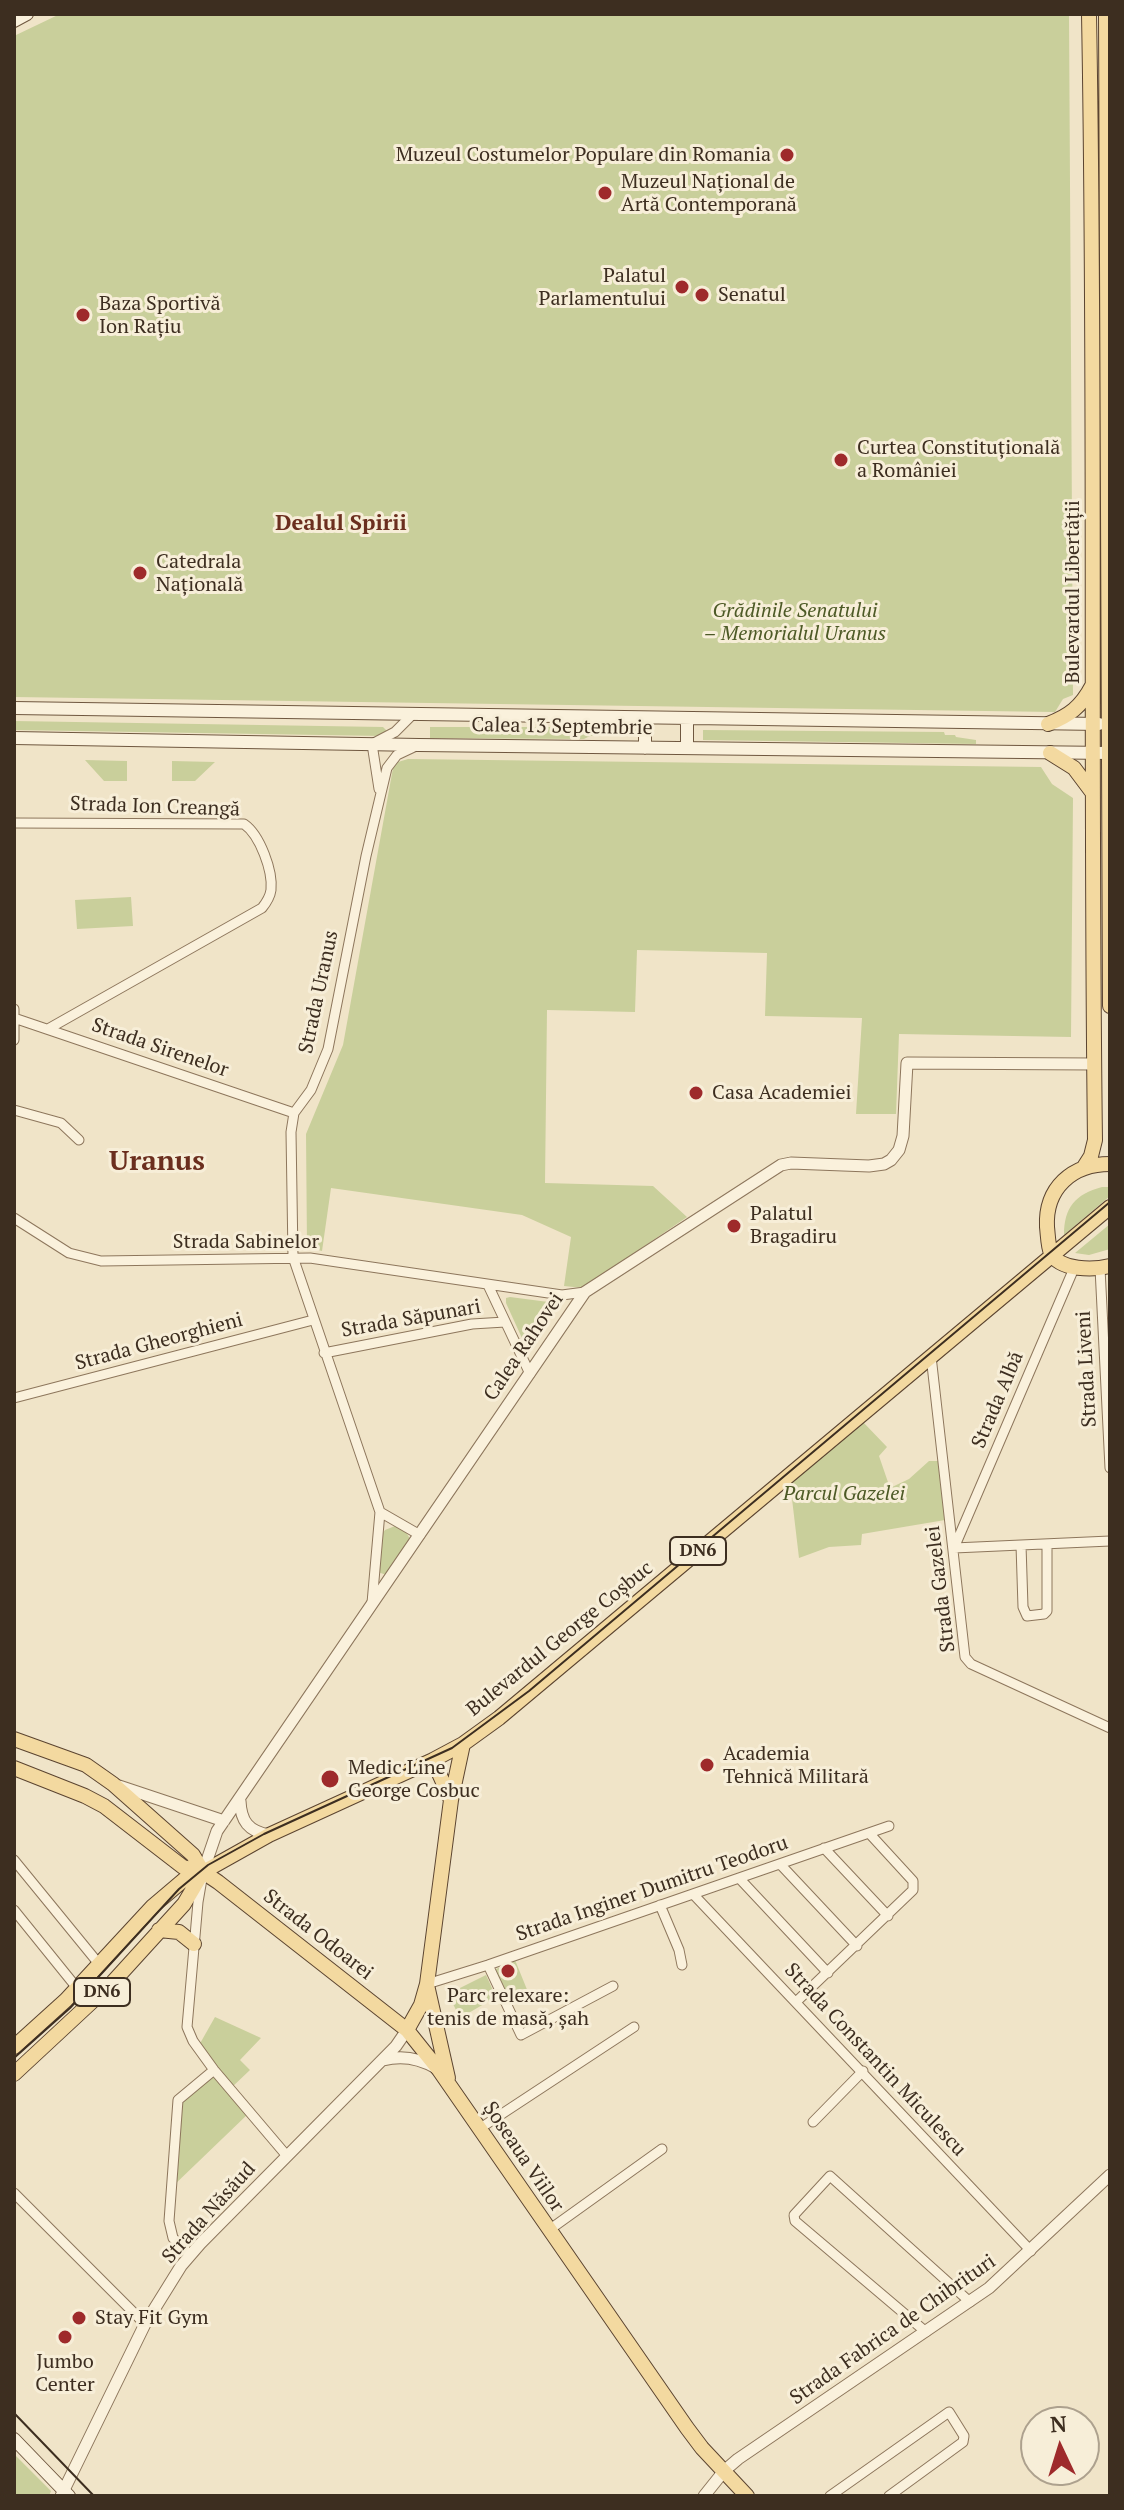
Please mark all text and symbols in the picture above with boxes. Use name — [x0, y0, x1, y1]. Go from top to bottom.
place label: Muzeul Costumelor Populare din Romania — [396, 143, 771, 167]
marker: Muzeul Costumelor Populare din Romania — [778, 146, 796, 164]
place label: Muzeul Național de Artă Contemporană — [621, 170, 797, 217]
marker: Muzeul Național de Artă Contemporană — [596, 184, 614, 202]
place label: Palatul Parlamentului — [539, 264, 666, 311]
marker: Palatul Parlamentului — [673, 278, 691, 296]
place label: Senatul — [718, 283, 786, 307]
marker: Senatul — [693, 286, 711, 304]
place label: Baza Sportivă Ion Rațiu — [99, 292, 221, 339]
marker: Baza Sportivă Ion Rațiu — [74, 306, 92, 324]
place label: Curtea Constituțională a României — [857, 436, 1060, 483]
marker: Curtea Constituțională a României — [832, 451, 850, 469]
street label: Bulevardul Libertății — [1061, 500, 1085, 684]
district label: Dealul Spirii — [275, 511, 407, 537]
place label: Catedrala Națională — [156, 550, 243, 597]
marker: Catedrala Națională — [131, 564, 149, 582]
park label: Grădinile Senatului – Memorialul Uranus — [704, 599, 886, 646]
street label: Calea 13 Septembrie — [471, 713, 653, 741]
street label: Strada Ion Creangă — [70, 792, 240, 822]
street label: Strada Uranus — [294, 928, 344, 1056]
street label: Strada Sirenelor — [88, 1013, 232, 1083]
place label: Casa Academiei — [712, 1081, 851, 1105]
marker: Casa Academiei — [687, 1084, 705, 1102]
district label: Uranus — [109, 1145, 205, 1179]
place label: Palatul Bragadiru — [750, 1202, 837, 1249]
marker: Palatul Bragadiru — [725, 1217, 743, 1235]
street label: Strada Sabinelor — [173, 1230, 319, 1254]
street label: Calea Rahovei — [479, 1288, 569, 1406]
street label: Strada Săpunari — [339, 1295, 483, 1343]
street label: Strada Gheorghieni — [73, 1308, 245, 1376]
street label: Strada Liveni — [1072, 1310, 1102, 1428]
street label: Strada Albă — [967, 1348, 1029, 1452]
park label: Parcul Gazelei — [783, 1482, 905, 1506]
street label: Strada Gazelei — [921, 1524, 961, 1654]
road number: DN6 — [670, 1537, 726, 1565]
street label: Bulevardul George Coșbuc — [462, 1556, 658, 1722]
place label: Academia Tehnică Militară — [723, 1742, 869, 1789]
place label: Medic Line George Cosbuc — [348, 1756, 480, 1803]
marker: Academia Tehnică Militară — [698, 1756, 716, 1774]
marker: Medic Line George Cosbuc — [319, 1768, 341, 1790]
street label: Strada Inginer Dumitru Teodoru — [513, 1831, 791, 1947]
street label: Strada Odoarei — [258, 1885, 378, 1985]
street label: Strada Constantin Miculescu — [779, 1958, 971, 2162]
marker: Parc relexare: tenis de masă, șah — [499, 1962, 517, 1980]
road number: DN6 — [74, 1978, 130, 2006]
place label: Parc relexare: tenis de masă, șah — [427, 1984, 589, 2031]
street label: Șoseaua Viilor — [477, 2097, 569, 2217]
street label: Strada Năsăud — [157, 2157, 261, 2269]
street label: Strada Fabrica de Chibrituri — [785, 2250, 1001, 2410]
place label: Stay Fit Gym — [95, 2306, 208, 2330]
marker: Stay Fit Gym — [70, 2309, 88, 2327]
marker: Jumbo Center — [56, 2328, 74, 2346]
place label: Jumbo Center — [35, 2350, 95, 2397]
north arrow — [1020, 2406, 1100, 2486]
text: N — [1049, 2409, 1068, 2439]

